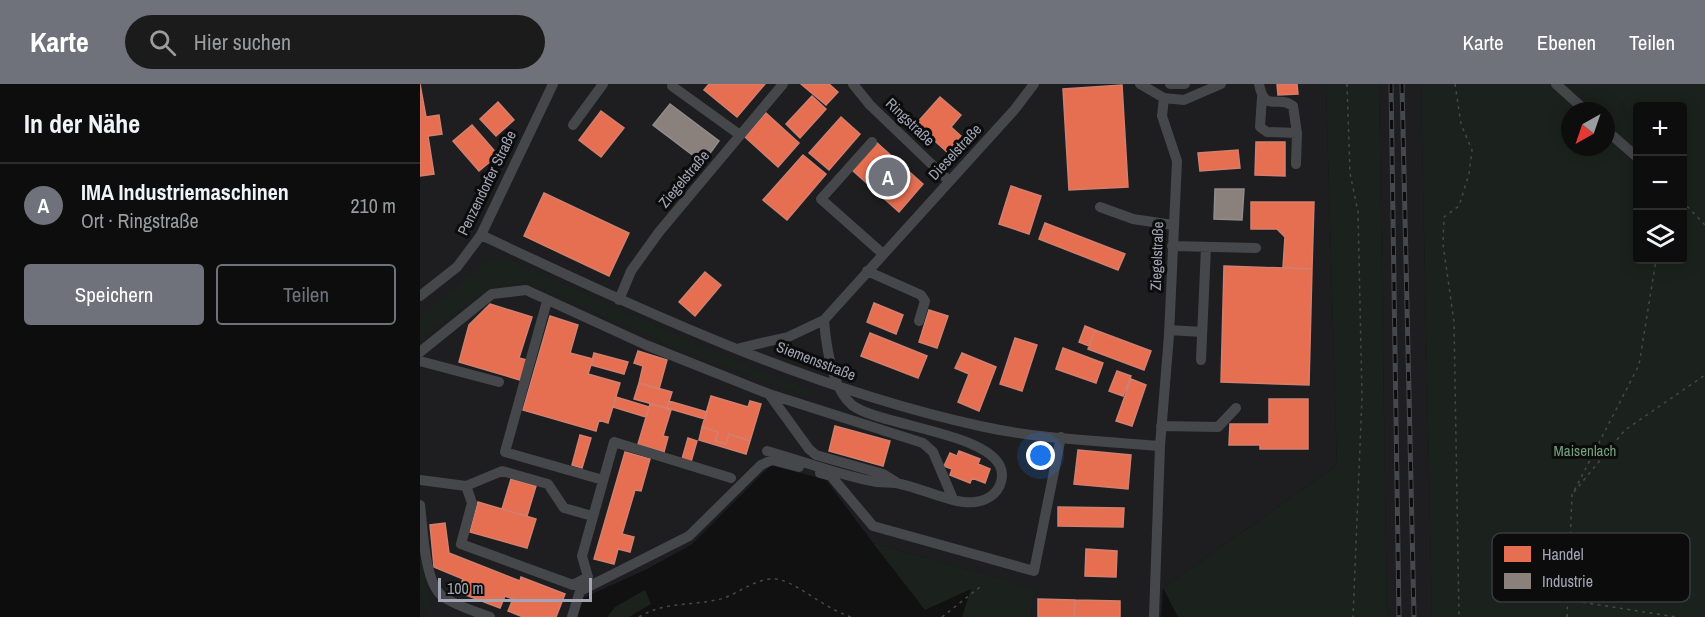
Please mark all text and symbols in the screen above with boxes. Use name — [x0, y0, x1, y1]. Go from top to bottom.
search box — [125, 15, 545, 69]
text: Karte — [30, 23, 89, 61]
icon: search — [146, 26, 179, 59]
text: Hier suchen — [194, 27, 291, 57]
text: Karte — [1463, 28, 1504, 57]
text: Ebenen — [1537, 28, 1596, 57]
text: Teilen — [1629, 28, 1675, 57]
street label: Ringstraße — [881, 93, 940, 150]
north arrow — [1561, 102, 1615, 156]
map controls — [1633, 102, 1687, 264]
button: + — [1633, 102, 1687, 156]
text: In der Nähe — [24, 106, 140, 141]
street label: Dieselstraße — [923, 119, 986, 184]
street label: Penzendorfer Straße — [452, 127, 521, 239]
street label: Ziegelstraße — [653, 145, 714, 212]
pin: A — [868, 154, 908, 200]
button: − — [1633, 156, 1687, 210]
text: IMA Industriemaschinen — [81, 177, 289, 207]
text: A — [38, 192, 49, 219]
text: 210 m — [350, 192, 396, 219]
text: Ort · Ringstraße — [81, 207, 199, 234]
button: layers — [1633, 210, 1687, 264]
street label: Ziegelstraße — [1145, 221, 1168, 291]
button: Speichern — [24, 264, 204, 325]
button: Teilen — [216, 264, 396, 325]
street label: Siemensstraße — [773, 336, 859, 385]
park label: Maisenlach — [1554, 440, 1616, 461]
your location — [1026, 441, 1055, 470]
legend — [1492, 533, 1690, 602]
text: Handel — [1542, 543, 1584, 565]
text: Industrie — [1542, 570, 1593, 592]
scale bar — [438, 575, 592, 602]
text: 100 m — [447, 577, 483, 599]

